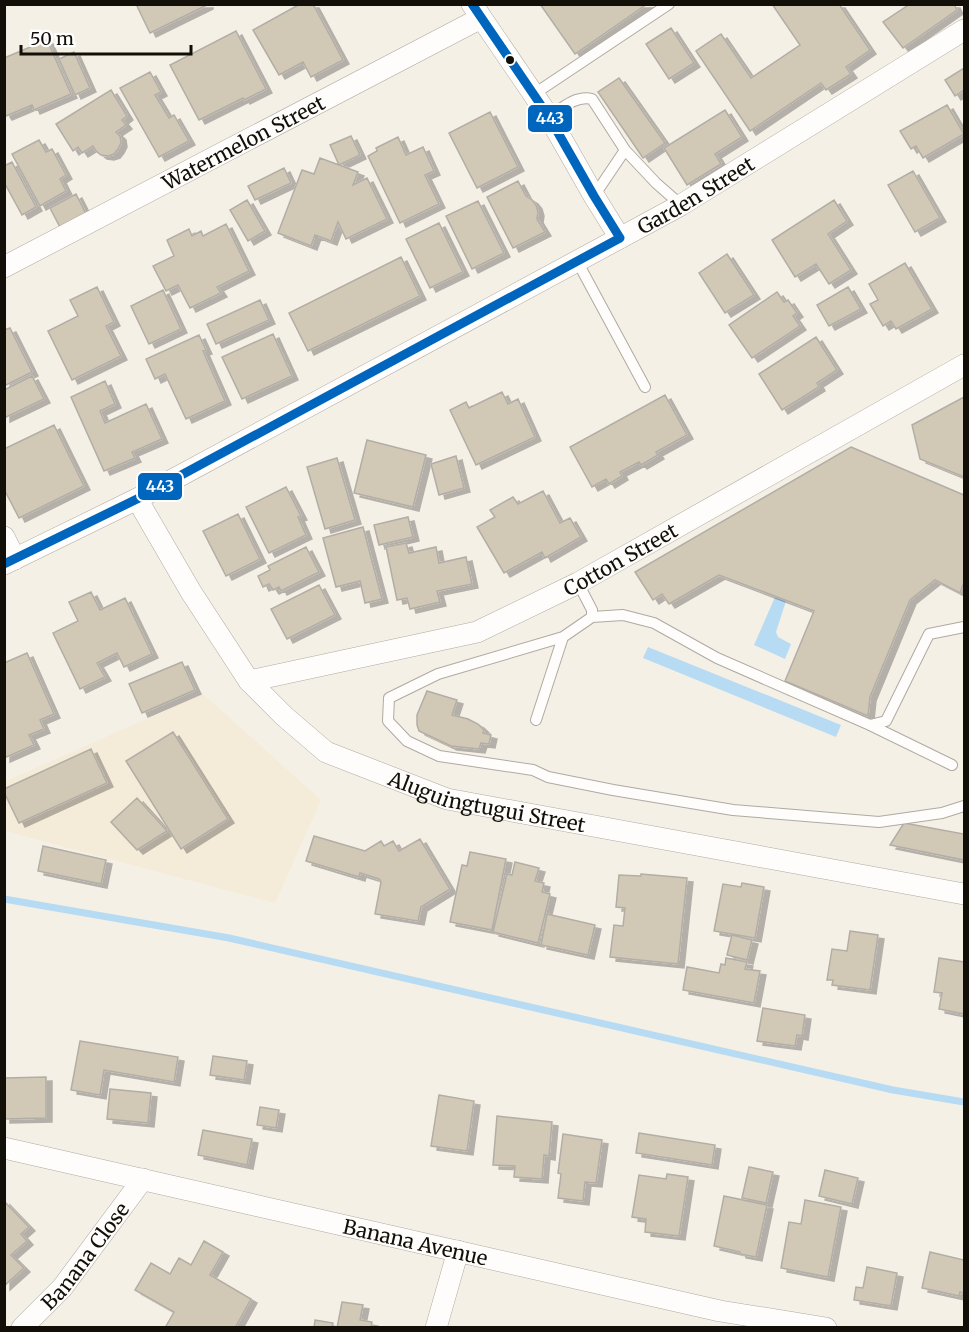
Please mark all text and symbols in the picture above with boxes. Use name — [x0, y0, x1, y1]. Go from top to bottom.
scale bar — [21, 18, 190, 56]
text: 50 m — [30, 27, 74, 50]
unlabelled marker — [504, 54, 516, 66]
street label: Watermelon Street — [157, 89, 329, 195]
line badge: 443 — [527, 104, 573, 133]
text: 443 — [536, 108, 564, 128]
street label: Garden Street — [633, 150, 759, 239]
line badge: 443 — [137, 472, 183, 501]
text: 443 — [146, 476, 174, 496]
street label: Cotton Street — [559, 517, 682, 601]
street label: Aluguingtugui Street — [384, 765, 588, 837]
street label: Banana Close — [36, 1197, 134, 1314]
street label: Banana Avenue — [341, 1213, 490, 1270]

